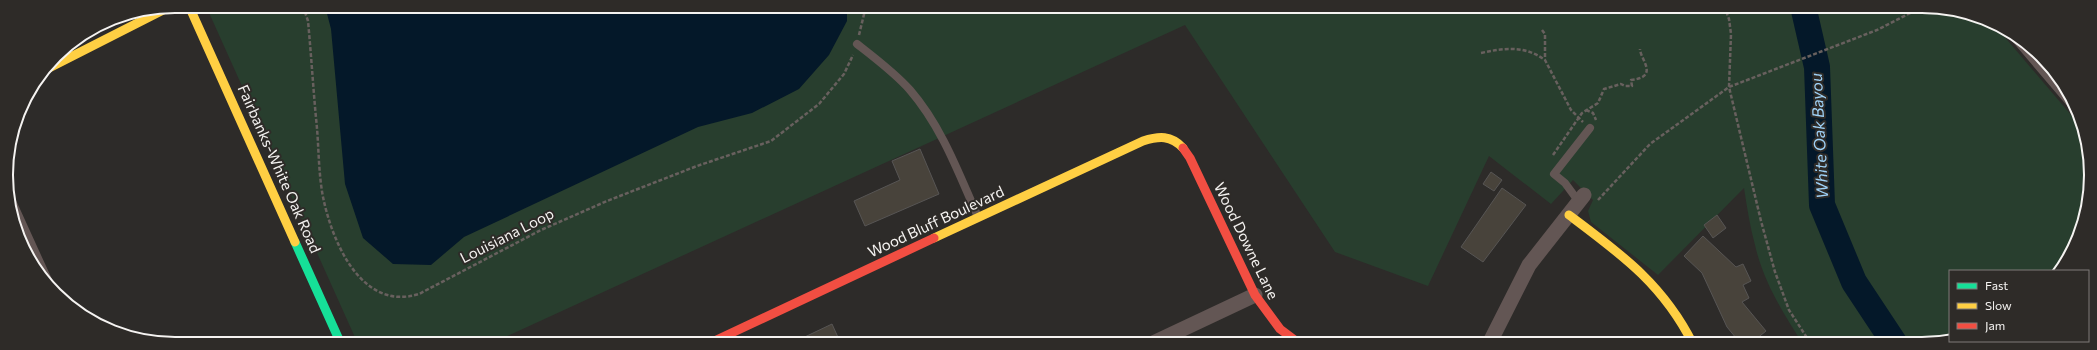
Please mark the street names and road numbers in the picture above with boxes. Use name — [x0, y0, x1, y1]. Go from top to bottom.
street label: Fairbanks-White Oak Road — [235, 82, 325, 256]
street label: Wood Downe Lane — [1211, 179, 1283, 302]
street label: Wood Bluff Boulevard — [865, 182, 1007, 261]
street label: Louisiana Loop — [457, 204, 557, 267]

